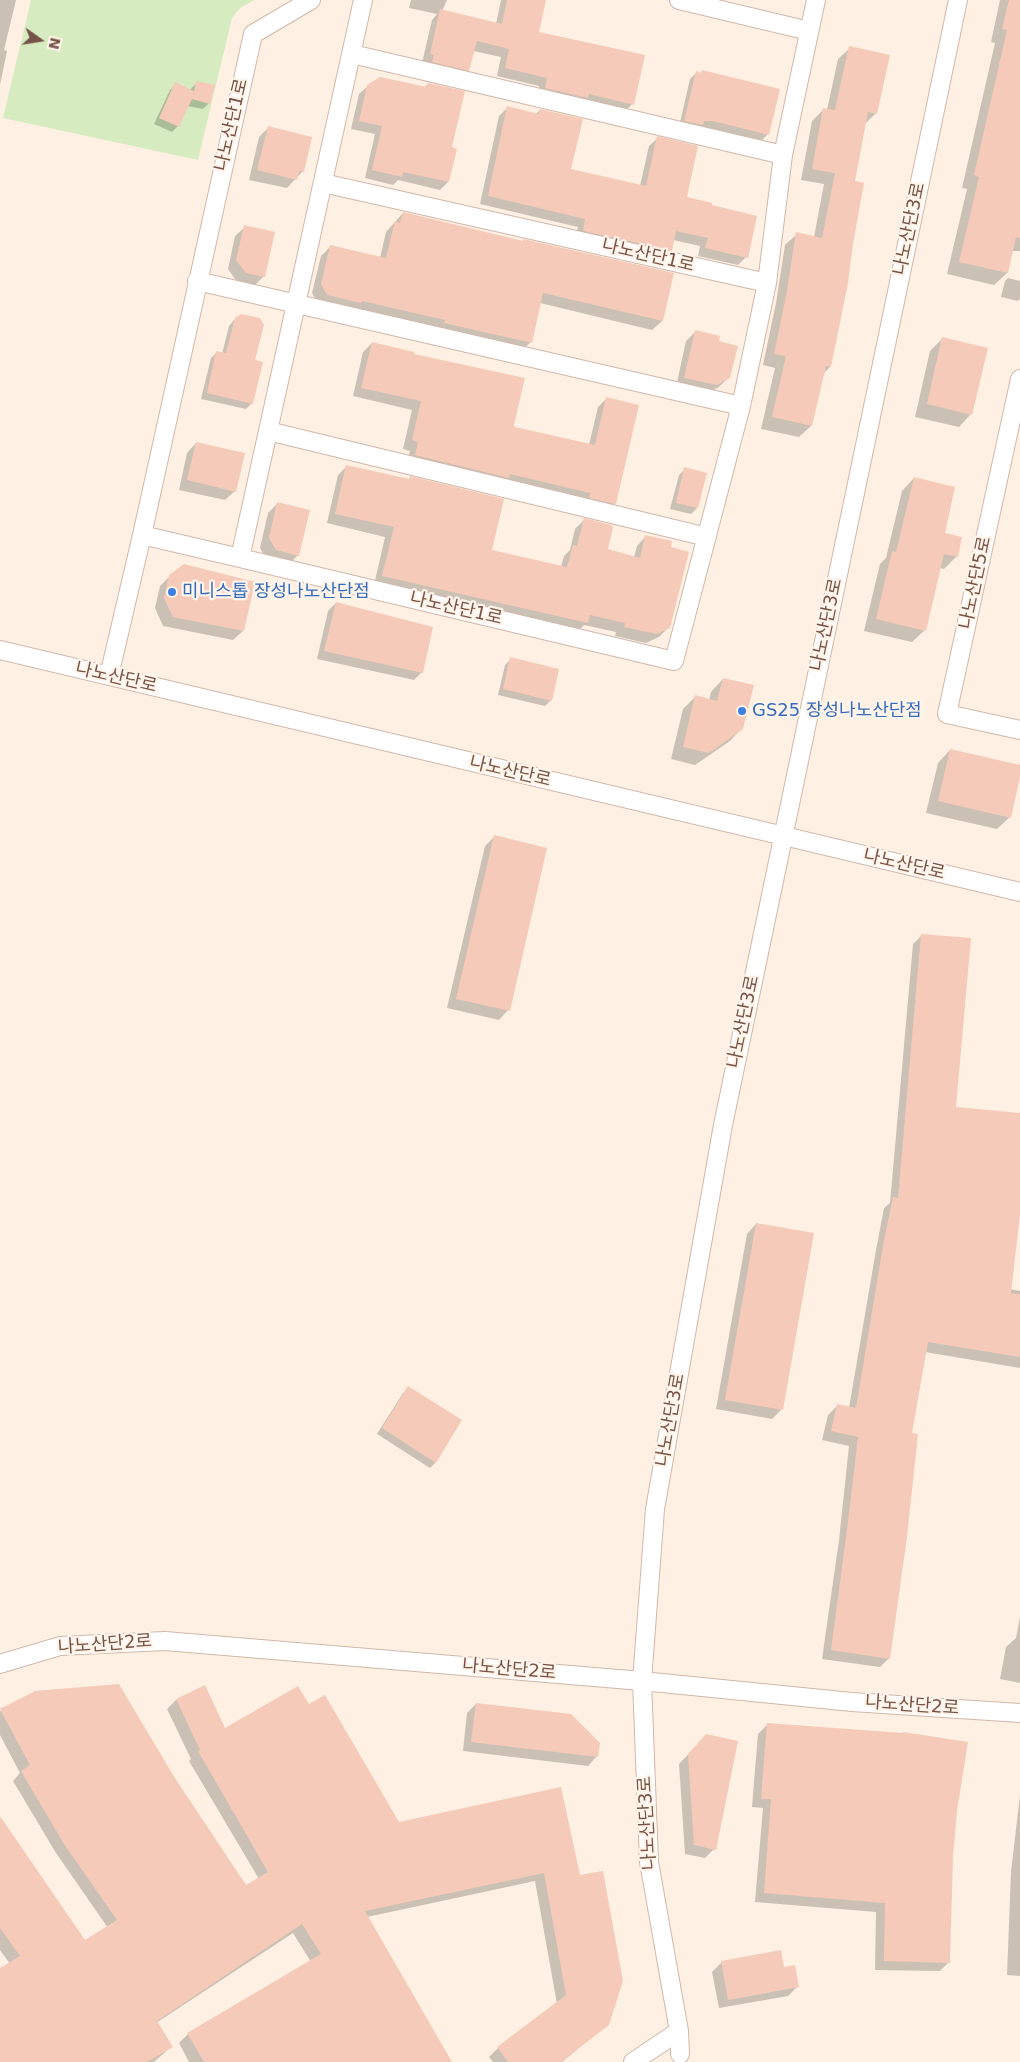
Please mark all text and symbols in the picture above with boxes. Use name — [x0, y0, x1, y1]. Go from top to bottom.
north arrow — [15, 15, 65, 65]
text: N — [46, 36, 64, 51]
street label: 나노산단1로 — [211, 77, 253, 173]
street label: 나노산단3로 — [890, 181, 930, 277]
street label: 나노산단1로 — [600, 235, 696, 277]
street label: 나노산단5로 — [956, 535, 996, 631]
street label: 나노산단3로 — [807, 577, 847, 673]
place label: 미니스톱 장성나노산단점 — [182, 581, 370, 603]
marker: 미니스톱 장성나노산단점 — [166, 586, 178, 598]
street label: 나노산단1로 — [408, 588, 504, 630]
street label: 나노산단로 — [73, 658, 159, 698]
place label: GS25 장성나노산단점 — [752, 700, 922, 722]
marker: GS25 장성나노산단점 — [736, 705, 748, 717]
street label: 나노산단로 — [467, 752, 553, 792]
street label: 나노산단로 — [861, 845, 947, 885]
street label: 나노산단3로 — [724, 974, 764, 1070]
street label: 나노산단3로 — [652, 1372, 690, 1468]
street label: 나노산단2로 — [57, 1631, 153, 1659]
street label: 나노산단2로 — [461, 1655, 557, 1685]
street label: 나노산단2로 — [864, 1692, 960, 1720]
street label: 나노산단3로 — [635, 1775, 661, 1871]

